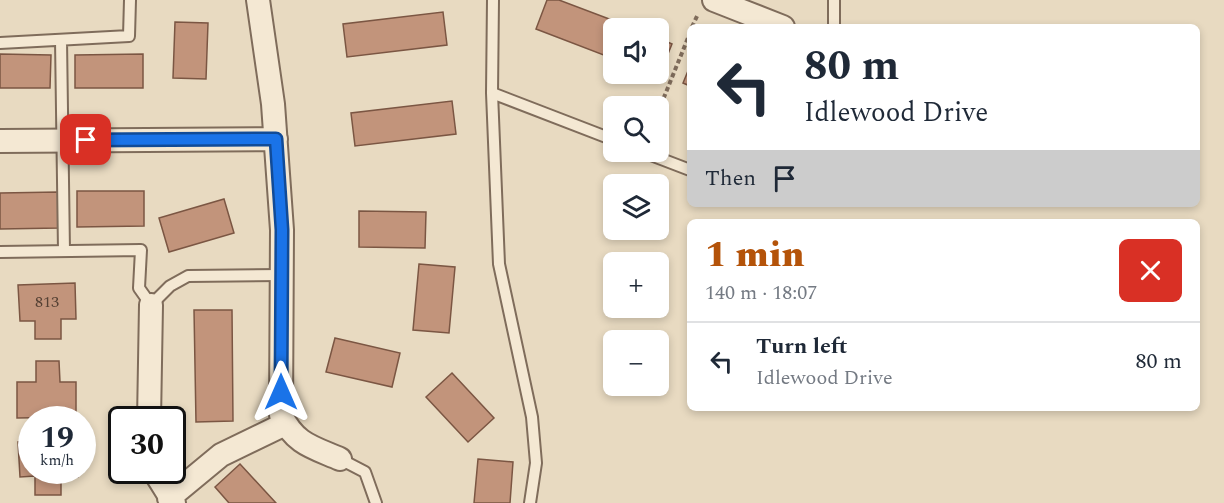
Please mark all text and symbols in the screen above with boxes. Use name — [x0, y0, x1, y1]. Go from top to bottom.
map controls — [603, 18, 669, 396]
button: sound — [603, 18, 669, 84]
text: 80 m — [804, 35, 899, 98]
icon: left — [705, 48, 783, 126]
text: Idlewood Drive — [804, 92, 988, 134]
button: search — [603, 96, 669, 162]
pin — [60, 114, 111, 165]
icon: arrive — [69, 123, 102, 156]
text: Then — [705, 162, 756, 195]
icon: arrive — [768, 162, 801, 195]
button: layers — [603, 174, 669, 240]
text: 1 min — [705, 228, 805, 283]
button: close — [1119, 239, 1182, 302]
button: + — [603, 252, 669, 318]
text: 140 m · 18:07 — [705, 278, 817, 308]
house number: 813 — [35, 290, 59, 314]
button: − — [603, 330, 669, 396]
text: Turn left — [756, 330, 848, 363]
icon: left — [705, 345, 738, 378]
text: 80 m — [1136, 345, 1182, 378]
position arrow — [249, 360, 313, 424]
text: Idlewood Drive — [756, 363, 893, 393]
speed limit sign: 30 — [108, 406, 186, 484]
text: 19 — [40, 415, 74, 461]
text: km/h — [40, 449, 74, 472]

